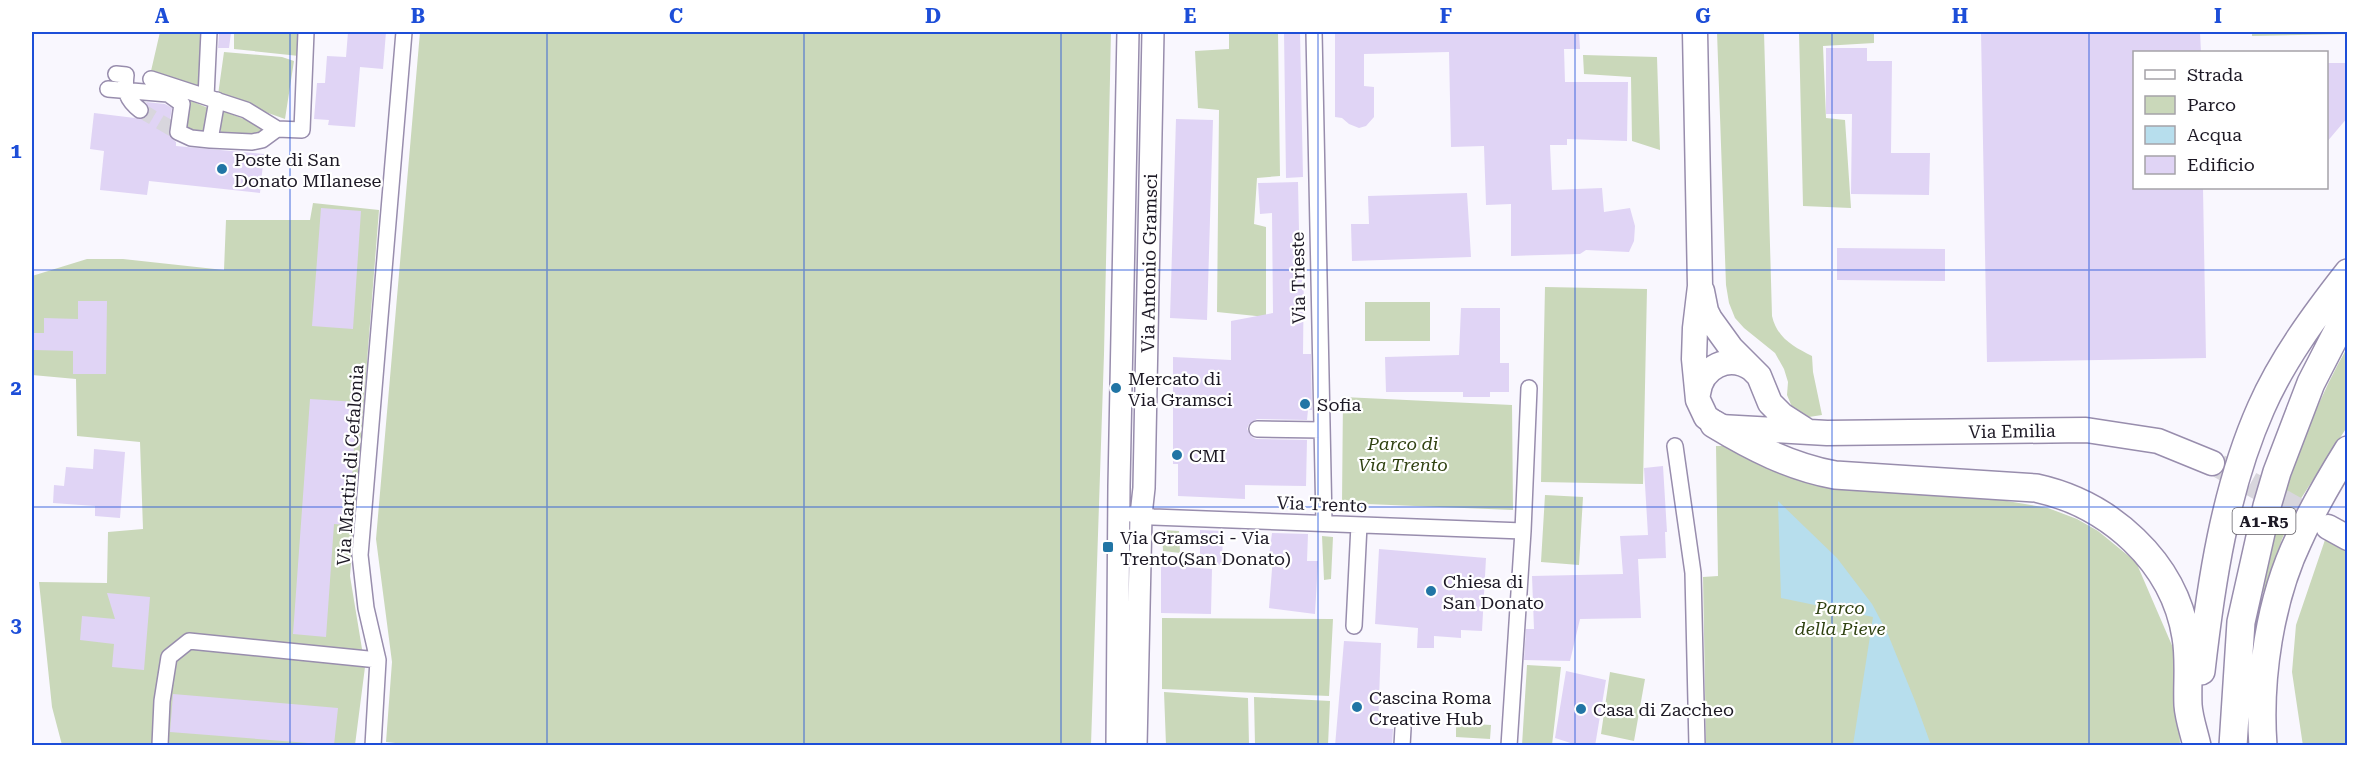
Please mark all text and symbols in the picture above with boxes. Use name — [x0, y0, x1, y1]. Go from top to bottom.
text: A — [155, 4, 170, 28]
text: B — [411, 4, 425, 28]
text: C — [669, 4, 683, 28]
text: D — [925, 4, 941, 28]
text: E — [1184, 4, 1197, 28]
text: F — [1440, 4, 1452, 28]
text: G — [1695, 4, 1711, 28]
text: H — [1952, 4, 1968, 28]
text: I — [2214, 4, 2222, 28]
legend — [2133, 51, 2328, 189]
text: Strada — [2187, 64, 2243, 85]
text: Parco — [2187, 94, 2236, 115]
text: Acqua — [2187, 124, 2242, 145]
text: 1 — [10, 139, 22, 163]
place label: Poste di San Donato MIlanese — [234, 149, 382, 191]
text: Edificio — [2187, 154, 2255, 175]
marker: Poste di San Donato MIlanese — [215, 162, 229, 176]
street label: Via Antonio Gramsci — [1137, 173, 1161, 353]
street label: Via Trieste — [1287, 231, 1309, 324]
street label: Via Martiri di Cefalonia — [332, 363, 368, 567]
place label: Mercato di Via Gramsci — [1128, 368, 1233, 410]
text: 2 — [10, 376, 22, 400]
marker: Mercato di Via Gramsci — [1109, 381, 1123, 395]
place label: Sofia — [1317, 394, 1362, 415]
marker: Sofia — [1298, 397, 1312, 411]
street label: Via Emilia — [1968, 420, 2056, 442]
park label: Parco di Via Trento — [1358, 433, 1448, 475]
place label: CMI — [1189, 445, 1226, 466]
marker: CMI — [1170, 448, 1184, 462]
street label: Via Trento — [1276, 492, 1368, 516]
road number: A1-R5 — [2232, 508, 2296, 534]
place label: Via Gramsci - Via Trento(San Donato) — [1120, 527, 1291, 569]
marker: Via Gramsci - Via Trento(San Donato) — [1101, 540, 1115, 554]
place label: Chiesa di San Donato — [1443, 571, 1544, 613]
marker: Chiesa di San Donato — [1424, 584, 1438, 598]
park label: Parco della Pieve — [1795, 597, 1886, 639]
text: 3 — [10, 613, 22, 637]
place label: Cascina Roma Creative Hub — [1369, 687, 1492, 729]
place label: Casa di Zaccheo — [1593, 699, 1734, 720]
marker: Cascina Roma Creative Hub — [1350, 700, 1364, 714]
marker: Casa di Zaccheo — [1574, 702, 1588, 716]

